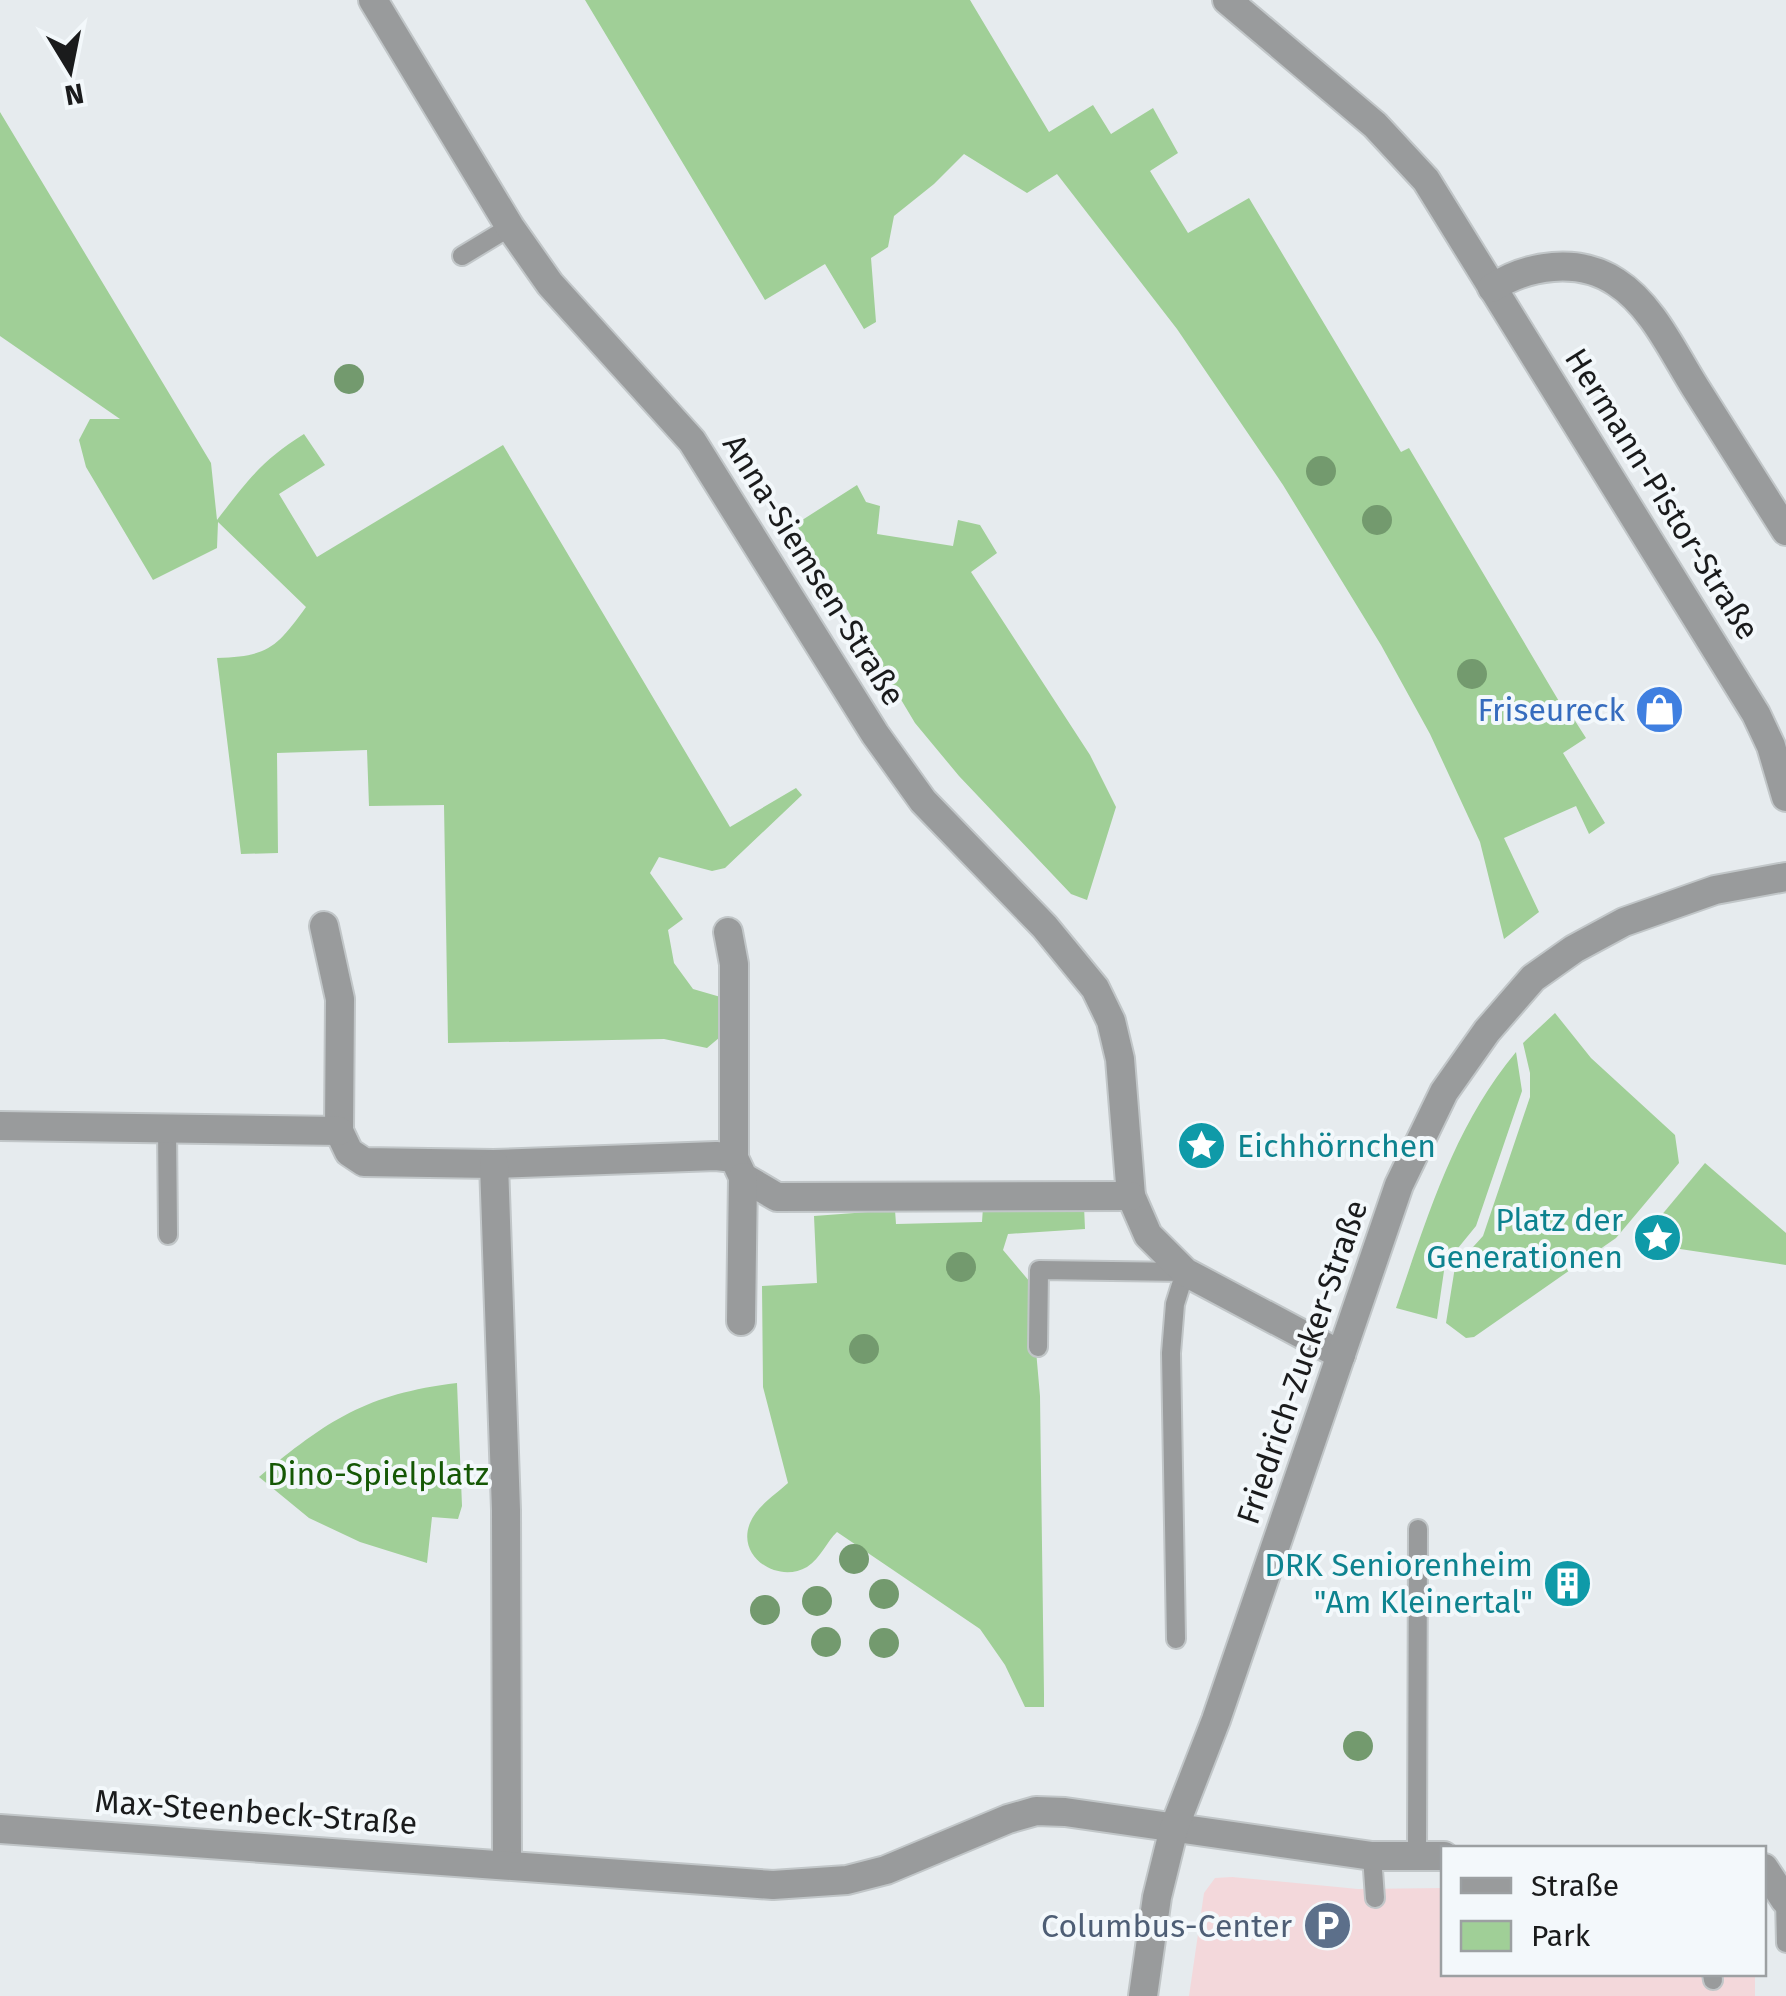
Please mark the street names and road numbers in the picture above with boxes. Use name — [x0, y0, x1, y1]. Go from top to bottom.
street label: Hermann-Pistor-Straße — [1557, 341, 1767, 647]
street label: Anna-Siemsen-Straße — [715, 427, 913, 713]
street label: Friedrich-Zucker-Straße — [1229, 1195, 1375, 1529]
street label: Max-Steenbeck-Straße — [93, 1782, 419, 1842]

